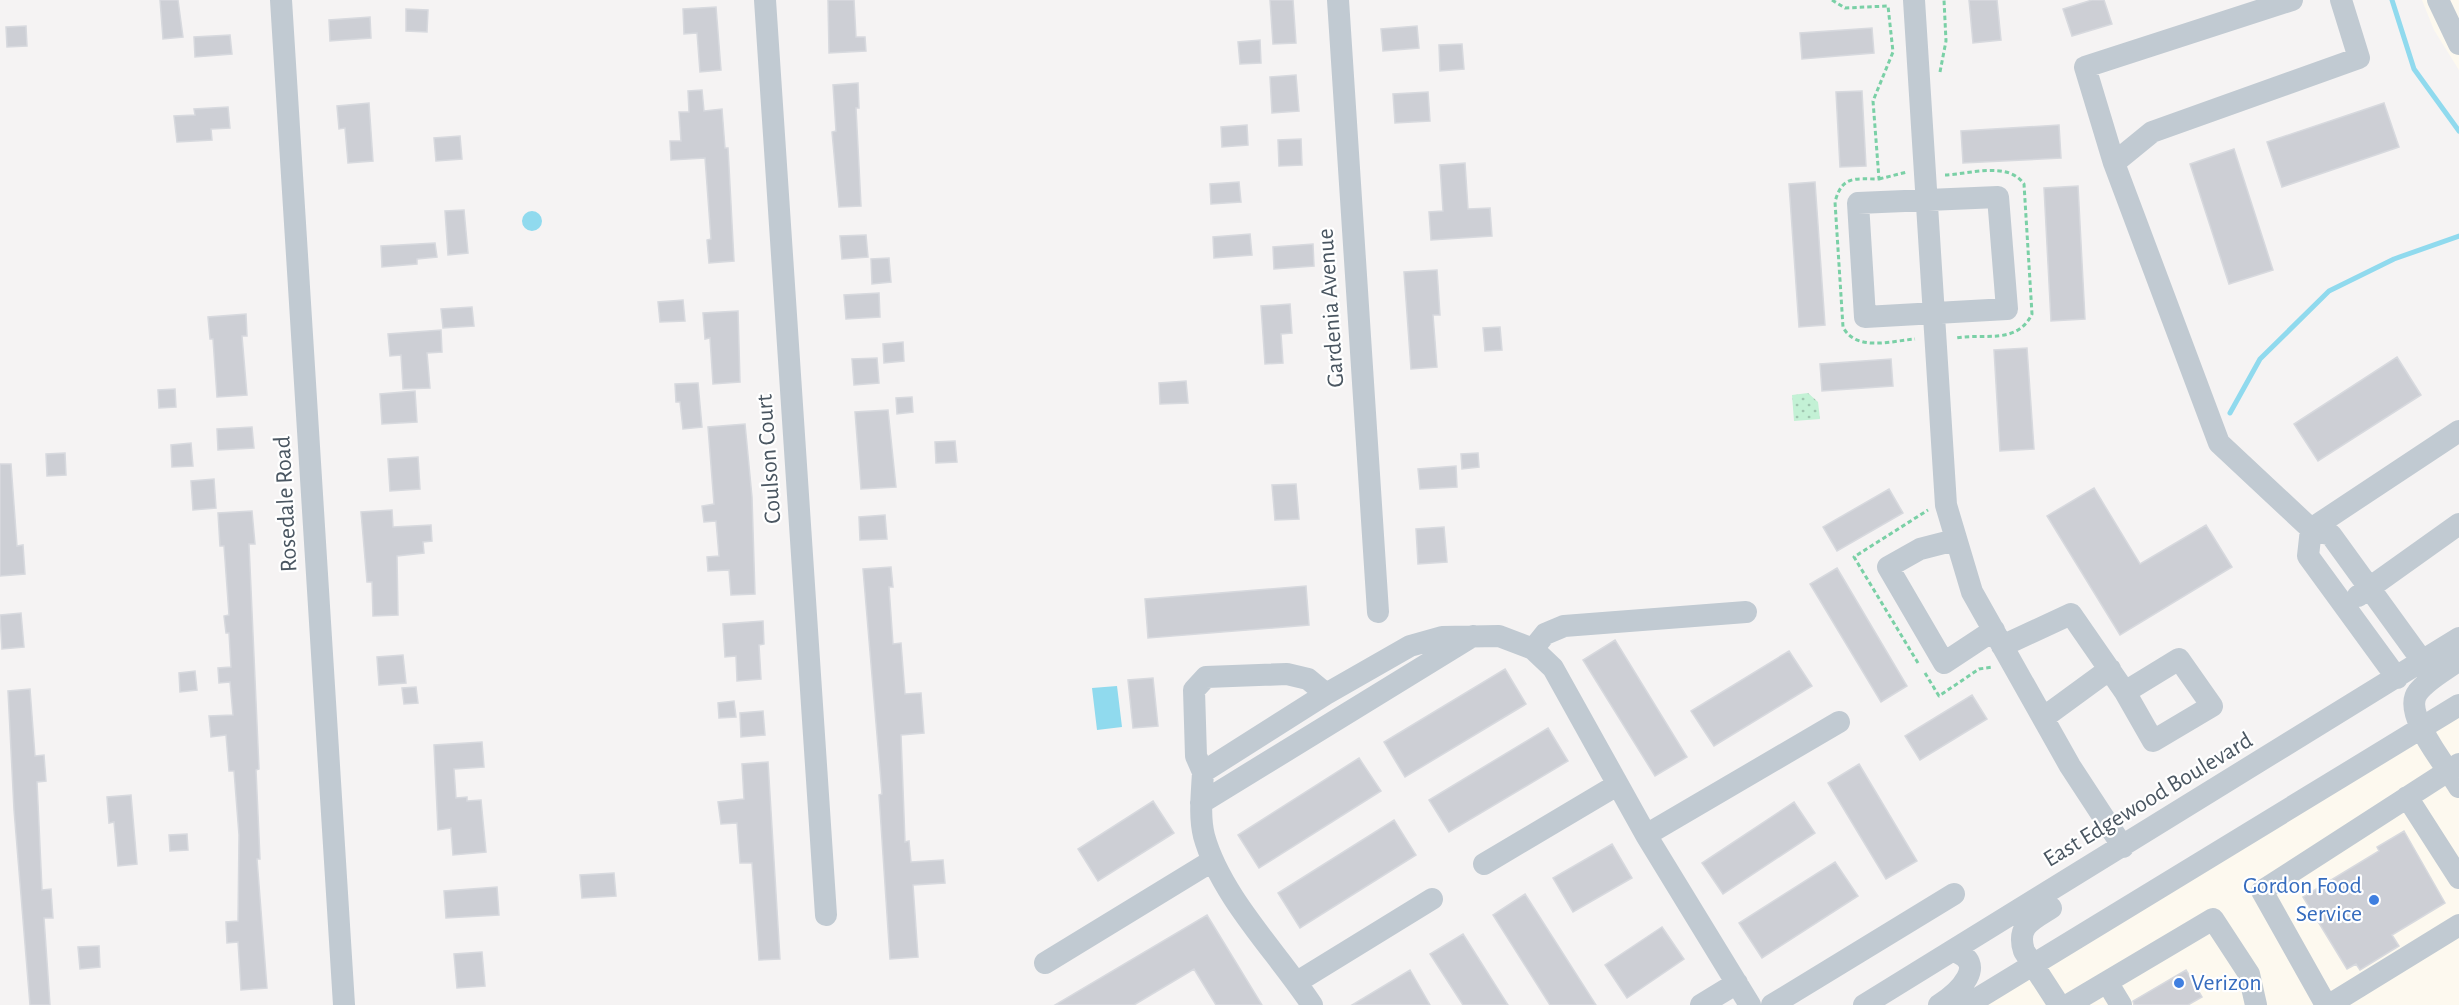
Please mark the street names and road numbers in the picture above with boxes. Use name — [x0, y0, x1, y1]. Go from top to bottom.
street label: Gardenia Avenue — [1313, 228, 1349, 388]
street label: Coulson Court — [752, 393, 786, 525]
street label: Rosedale Road — [270, 435, 302, 573]
street label: East Edgewood Boulevard — [2039, 728, 2257, 872]

